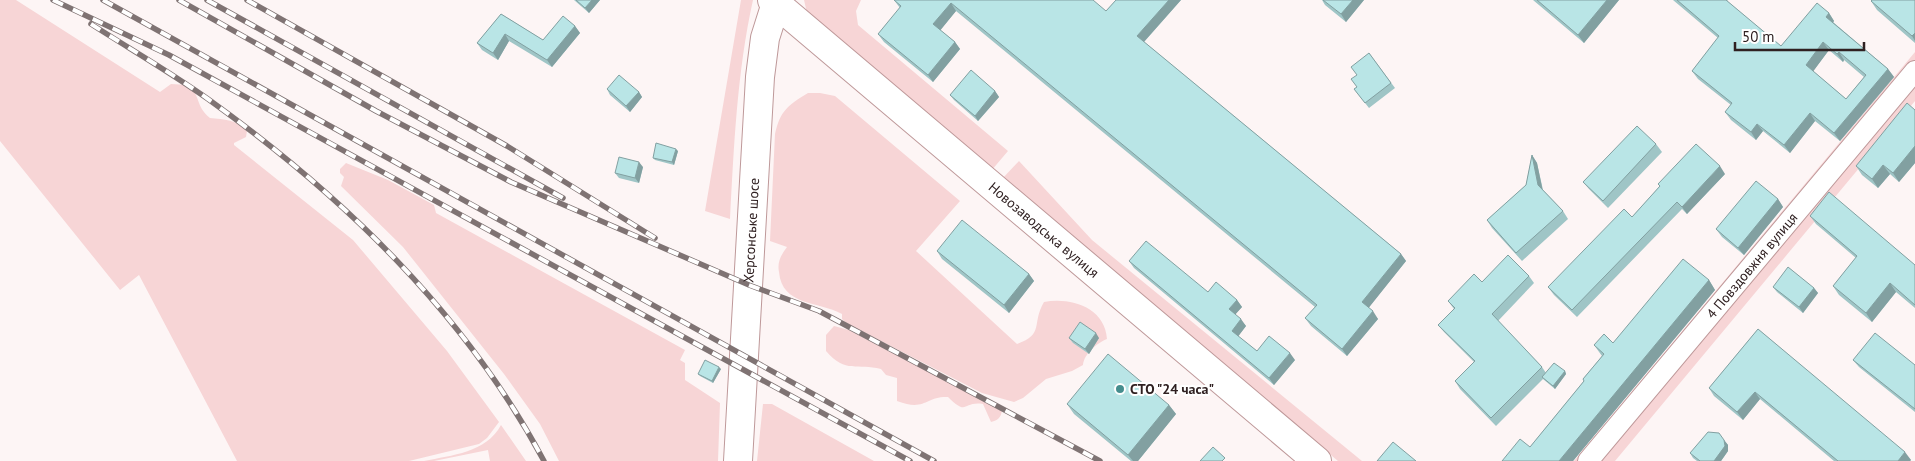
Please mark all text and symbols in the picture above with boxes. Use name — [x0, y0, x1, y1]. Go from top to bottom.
scale bar — [1735, 20, 1864, 52]
text: 50 m — [1742, 27, 1775, 46]
street label: Херсонське шосе — [739, 177, 763, 283]
street label: Новозаводська вулиця — [985, 178, 1103, 282]
street label: 4 Повздовжня вулиця — [1702, 209, 1801, 322]
place label: СТО "24 часа" — [1130, 380, 1214, 398]
marker: СТО "24 часа" — [1114, 383, 1126, 395]

